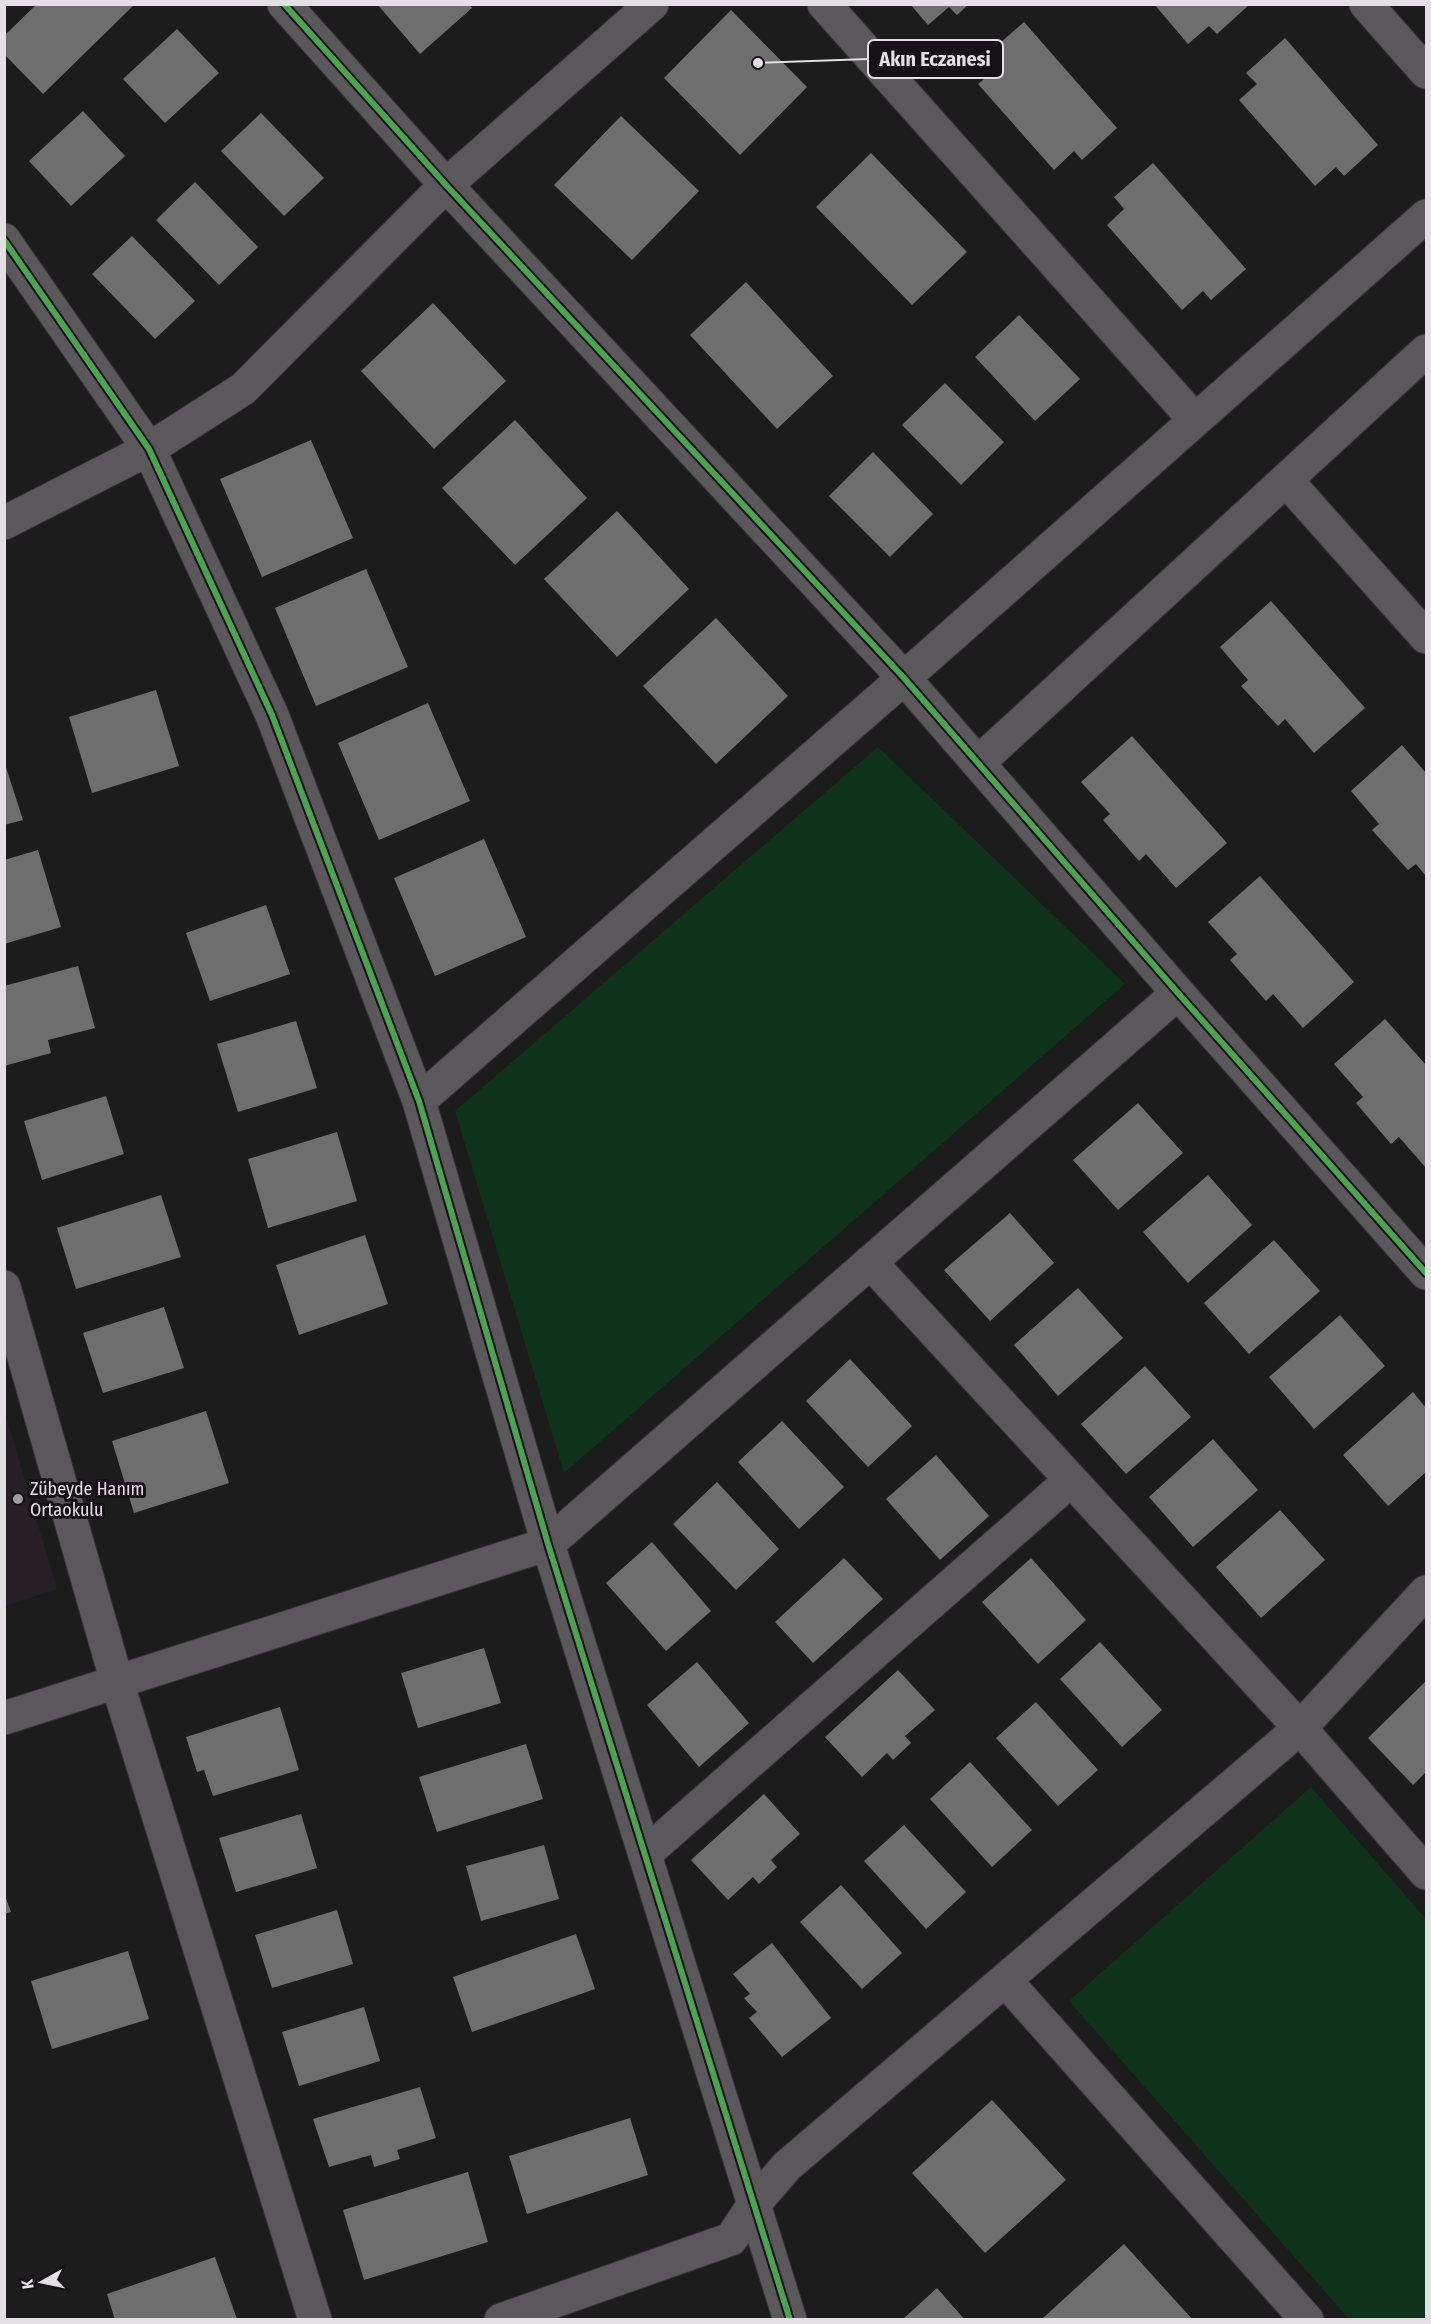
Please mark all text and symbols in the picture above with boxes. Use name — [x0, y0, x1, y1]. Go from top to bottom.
callout: Akın Eczanesi — [868, 40, 1003, 78]
text: Akın Eczanesi — [878, 47, 991, 71]
place label: Zübeyde Hanım Ortaokulu — [30, 1478, 144, 1521]
marker: Zübeyde Hanım Ortaokulu — [11, 1492, 25, 1506]
north arrow — [12, 2252, 72, 2312]
text: K — [17, 2277, 38, 2290]

